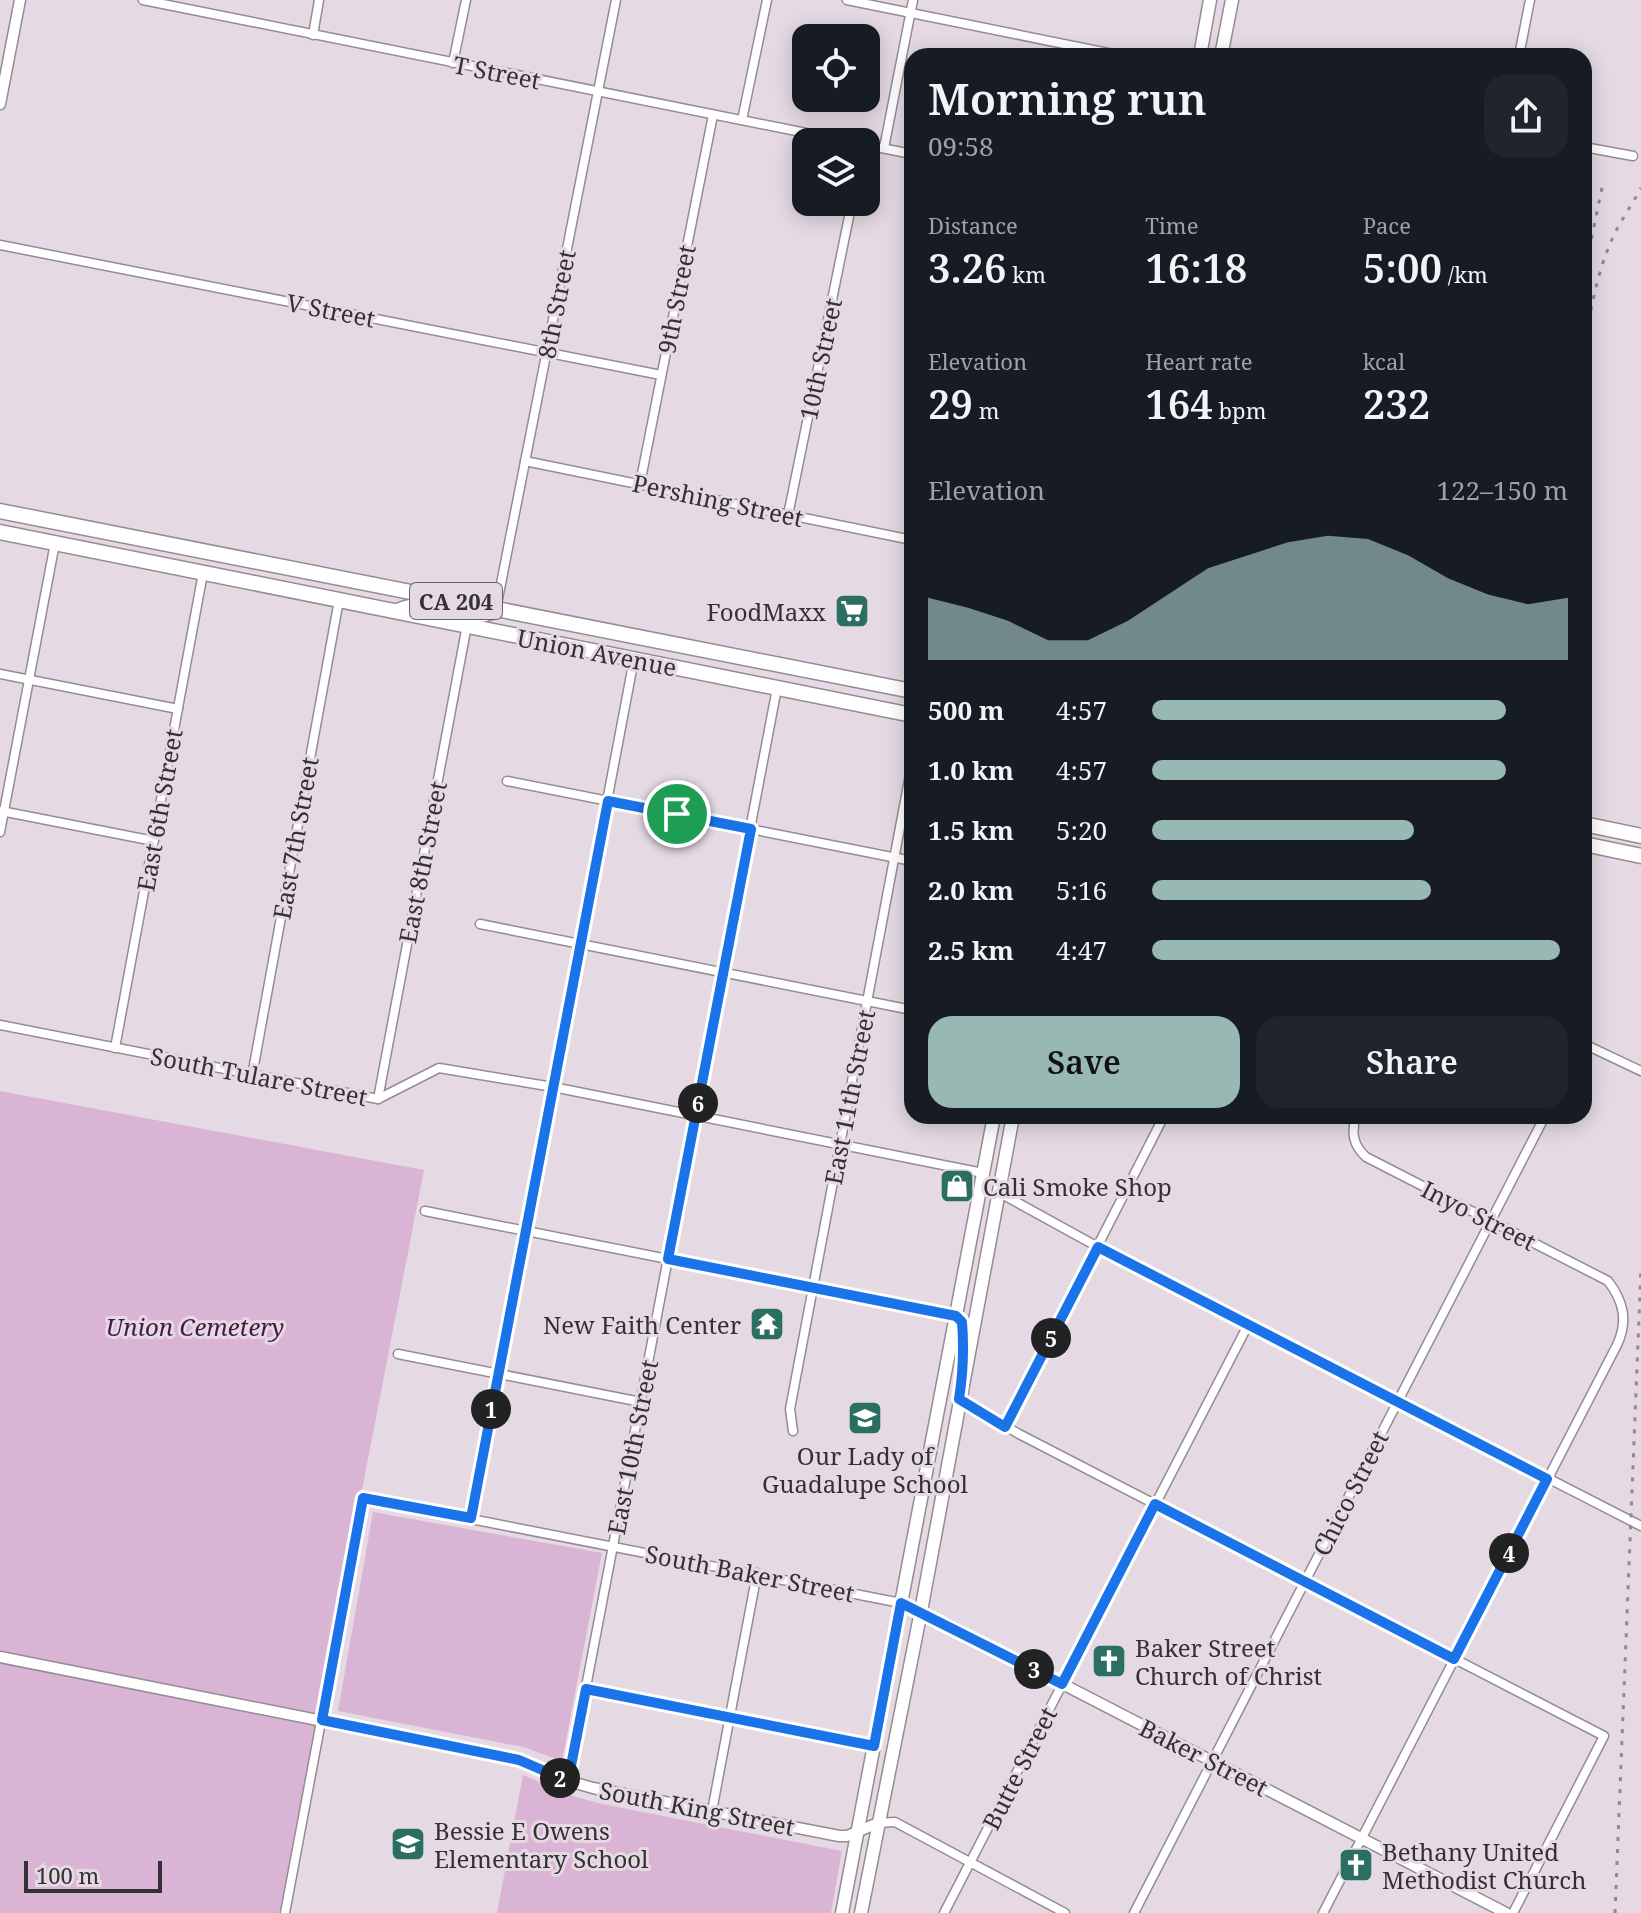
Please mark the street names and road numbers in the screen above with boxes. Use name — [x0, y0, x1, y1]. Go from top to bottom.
street label: T Street — [451, 47, 543, 97]
street label: 9th Street — [649, 242, 703, 356]
street label: 8th Street — [529, 247, 583, 361]
street label: V Street — [284, 285, 378, 335]
street label: 10th Street — [791, 295, 849, 423]
street label: Pershing Street — [629, 466, 807, 534]
road number: CA 204 — [410, 583, 502, 619]
street label: Union Avenue — [514, 620, 680, 684]
street label: East 6th Street — [128, 726, 190, 894]
street label: East 7th Street — [264, 754, 326, 922]
street label: East 8th Street — [390, 778, 454, 946]
street label: East 11th Street — [816, 1007, 882, 1187]
street label: South Tulare Street — [148, 1039, 370, 1113]
street label: Inyo Street — [1416, 1172, 1542, 1258]
street label: East 10th Street — [599, 1357, 665, 1537]
street label: Chico Street — [1304, 1425, 1396, 1561]
street label: South Baker Street — [643, 1537, 857, 1609]
street label: Butte Street — [974, 1701, 1064, 1835]
street label: Baker Street — [1134, 1710, 1274, 1804]
street label: South King Street — [597, 1773, 797, 1843]

